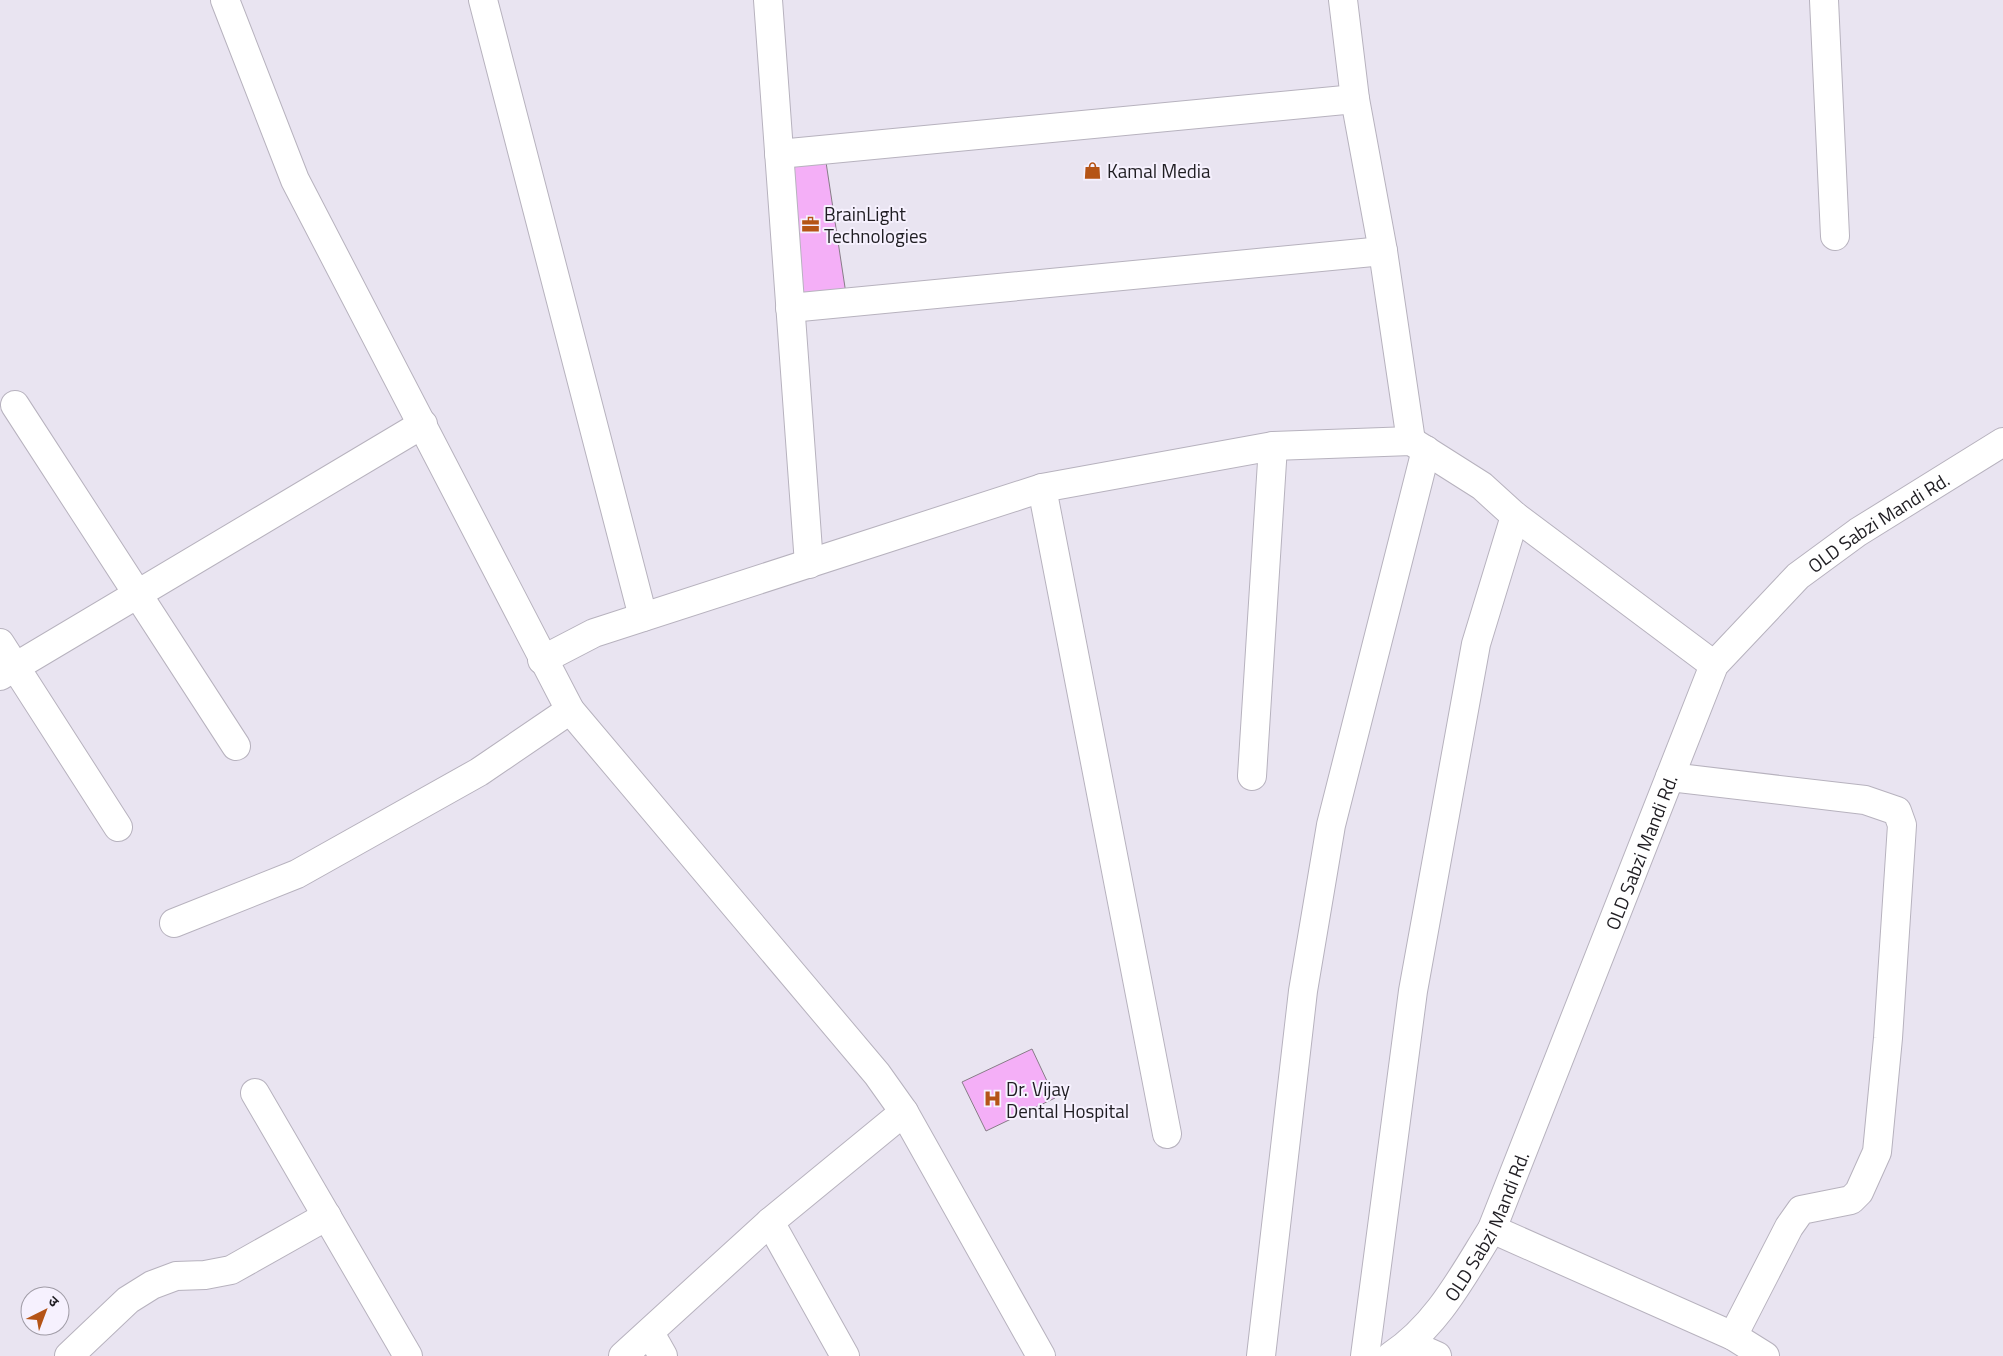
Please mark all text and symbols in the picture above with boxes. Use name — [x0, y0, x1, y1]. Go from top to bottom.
place label: Kamal Media — [1107, 156, 1211, 185]
shop icon: Kamal Media — [1083, 160, 1103, 180]
place label: BrainLight Technologies — [824, 199, 928, 250]
office icon: BrainLight Technologies — [800, 214, 820, 234]
street label: OLD Sabzi Mandi Rd. — [1801, 464, 1955, 579]
street label: OLD Sabzi Mandi Rd. — [1597, 770, 1684, 934]
place label: Dr. Vijay Dental Hospital — [1006, 1074, 1129, 1125]
hospital icon: Dr. Vijay Dental Hospital — [982, 1089, 1002, 1109]
street label: OLD Sabzi Mandi Rd. — [1436, 1147, 1536, 1307]
north arrow — [20, 1286, 70, 1336]
text: उ — [44, 1290, 65, 1312]

